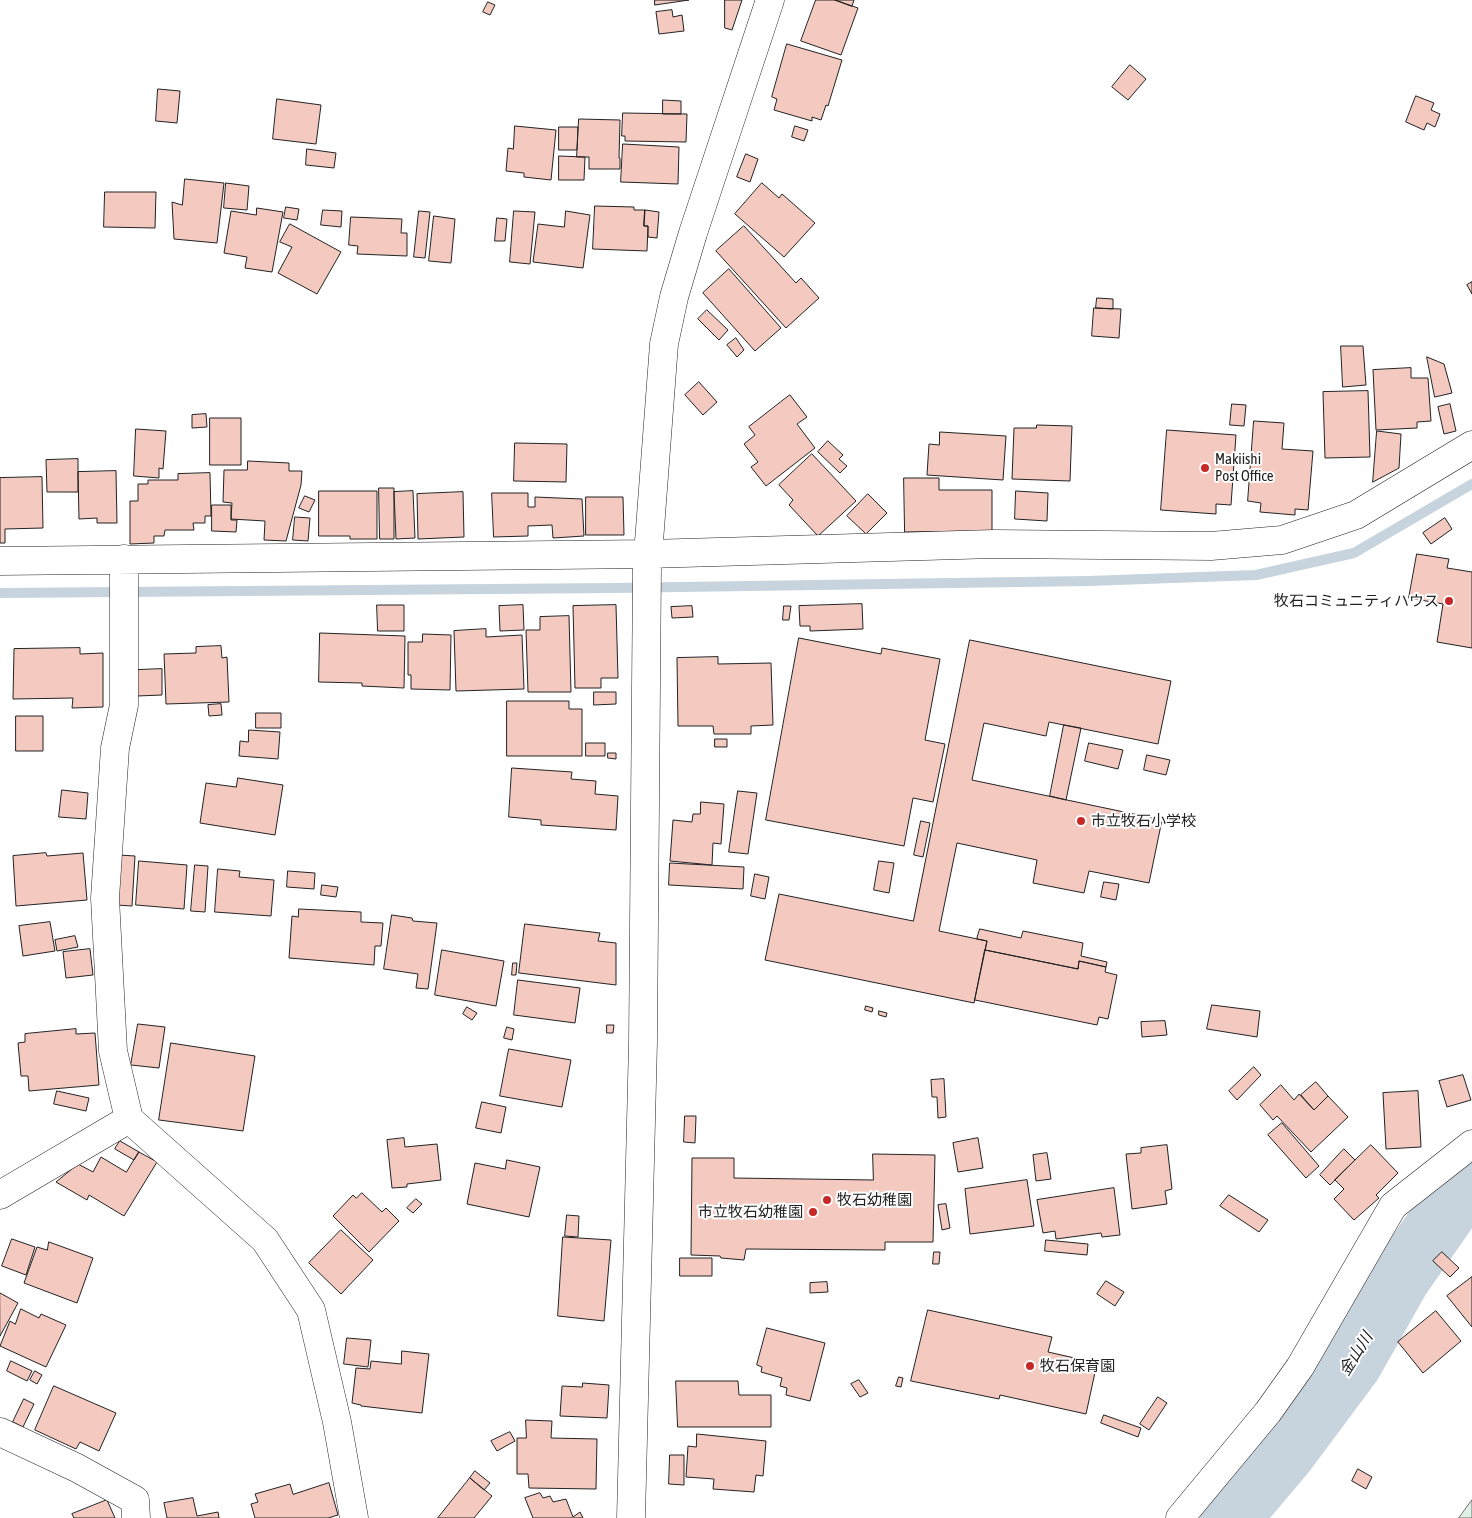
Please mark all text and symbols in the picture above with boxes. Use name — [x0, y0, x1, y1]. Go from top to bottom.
place label: Makiishi Post Office — [1215, 450, 1274, 485]
marker: Makiishi Post Office — [1199, 462, 1211, 474]
place label: 牧石コミュニティハウス — [1274, 592, 1439, 610]
marker: 牧石コミュニティハウス — [1443, 595, 1455, 607]
place label: 市立牧石小学校 — [1091, 812, 1196, 830]
marker: 市立牧石小学校 — [1075, 815, 1087, 827]
place label: 牧石幼稚園 — [837, 1191, 912, 1209]
marker: 牧石幼稚園 — [821, 1194, 833, 1206]
place label: 市立牧石幼稚園 — [698, 1203, 803, 1221]
marker: 市立牧石幼稚園 — [807, 1206, 819, 1218]
water label: 金山川 — [1335, 1329, 1377, 1379]
place label: 牧石保育園 — [1040, 1357, 1115, 1375]
marker: 牧石保育園 — [1024, 1360, 1036, 1372]

